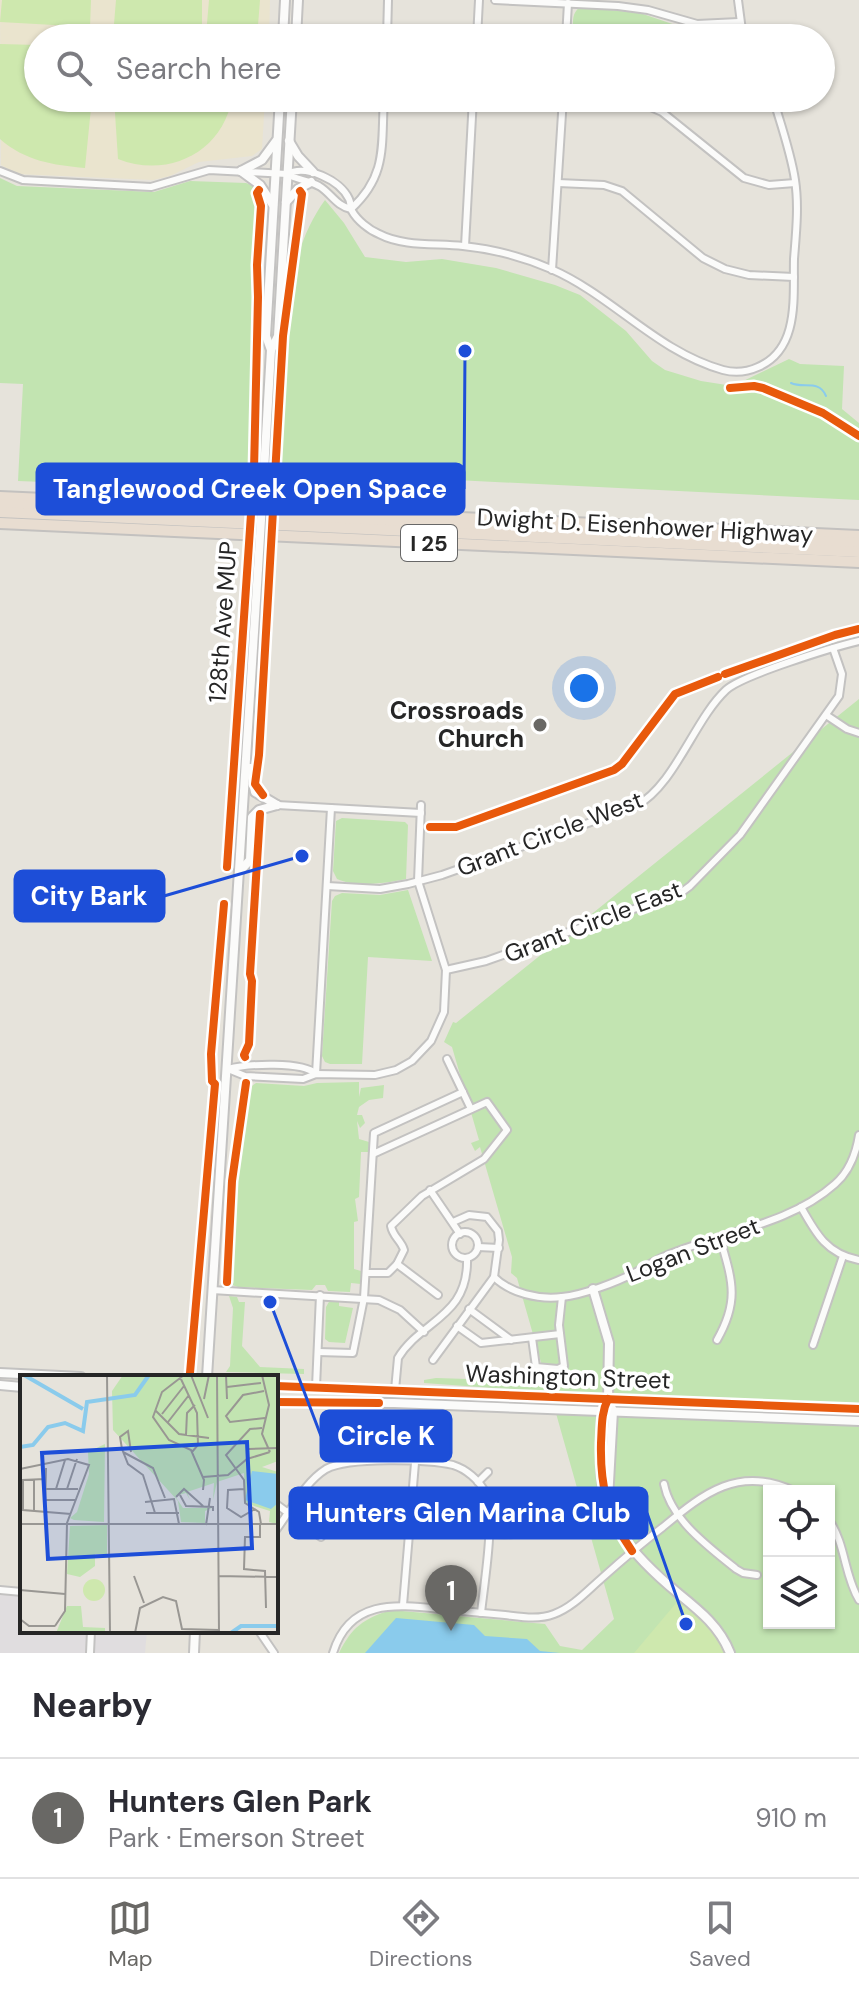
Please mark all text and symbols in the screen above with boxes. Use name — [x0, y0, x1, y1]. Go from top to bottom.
search box — [24, 24, 835, 112]
icon: search — [52, 46, 96, 90]
text: Search here — [116, 49, 282, 88]
callout: Tanglewood Creek Open Space — [37, 464, 464, 514]
text: Tanglewood Creek Open Space — [53, 472, 447, 506]
street label: Dwight D. Eisenhower Highway — [476, 501, 814, 550]
road number: I 25 — [401, 525, 457, 561]
street label: 128th Ave MUP — [201, 540, 244, 704]
your location — [564, 668, 604, 708]
place label: Crossroads Church — [390, 695, 524, 754]
marker: Crossroads Church — [531, 716, 549, 734]
street label: Grant Circle West — [452, 784, 647, 883]
callout: City Bark — [15, 871, 164, 921]
street label: Grant Circle East — [500, 873, 686, 970]
text: City Bark — [31, 879, 147, 913]
street label: Logan Street — [622, 1210, 764, 1289]
street label: Washington Street — [465, 1357, 671, 1396]
inset map — [20, 1375, 278, 1633]
callout: Circle K — [321, 1411, 451, 1461]
text: Circle K — [337, 1419, 435, 1453]
map controls — [763, 1485, 835, 1629]
button: locate — [763, 1485, 835, 1557]
callout: Hunters Glen Marina Club — [290, 1488, 647, 1538]
text: Hunters Glen Marina Club — [305, 1496, 631, 1530]
button: layers — [763, 1557, 835, 1629]
pin: 1 — [425, 1565, 477, 1631]
text: Nearby — [32, 1683, 152, 1728]
text: Hunters Glen Park — [108, 1782, 372, 1821]
text: 1 — [53, 1801, 63, 1835]
text: 910 m — [755, 1801, 827, 1835]
text: Park · Emerson Street — [108, 1821, 365, 1855]
tab: Map — [108, 1896, 153, 1973]
tab: Directions — [369, 1896, 473, 1973]
tab: Saved — [689, 1896, 751, 1973]

